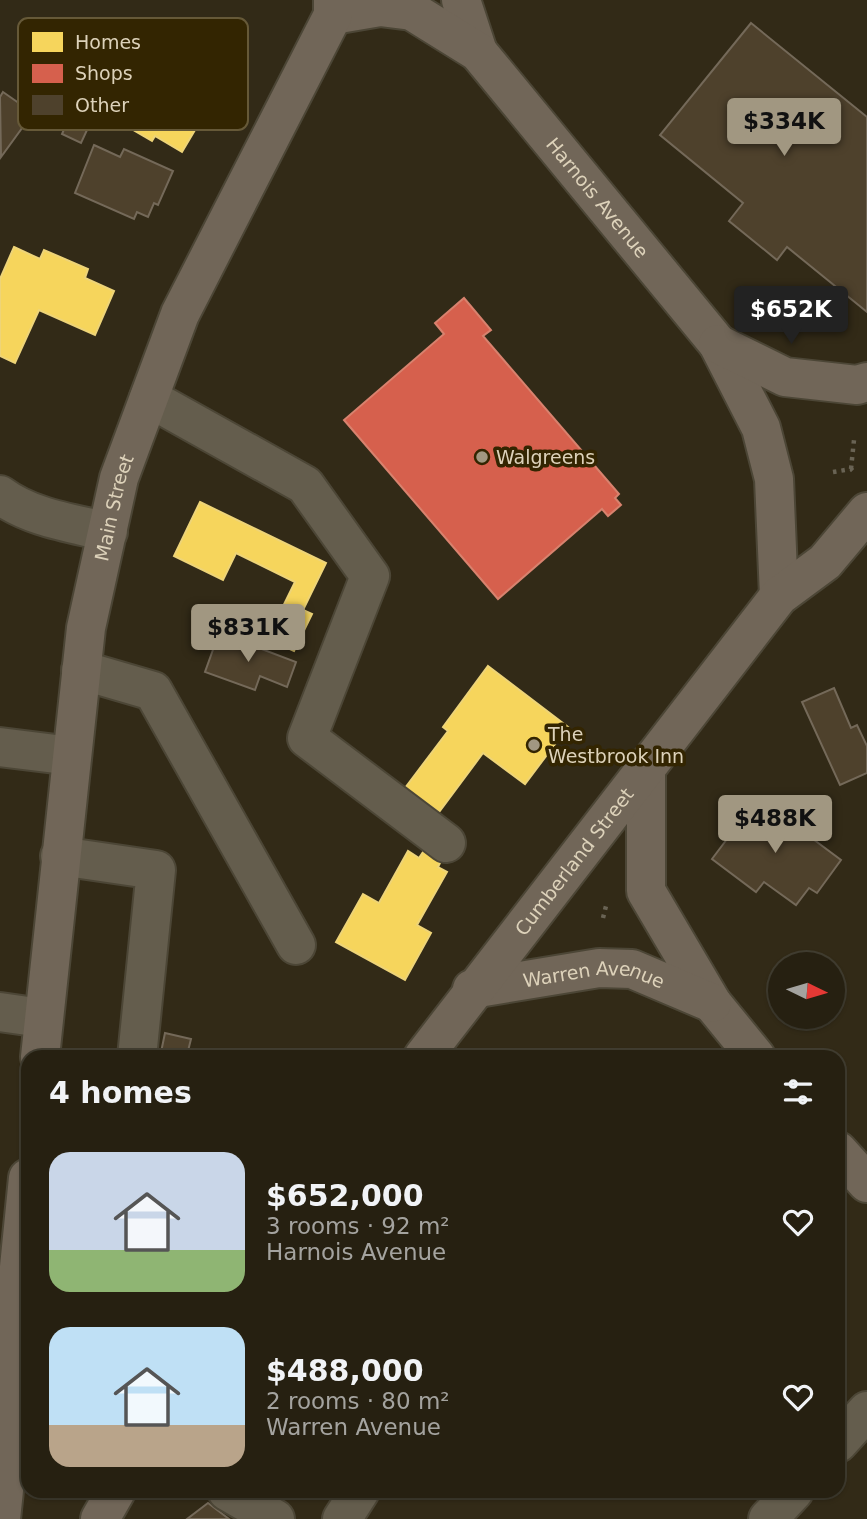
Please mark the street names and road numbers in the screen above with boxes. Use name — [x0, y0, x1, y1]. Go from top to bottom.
street label: Harnois Avenue — [542, 133, 653, 262]
street label: Main Street — [90, 451, 138, 563]
street label: Cumberland Street — [510, 783, 638, 940]
street label: Warren Avenue — [521, 957, 668, 993]

